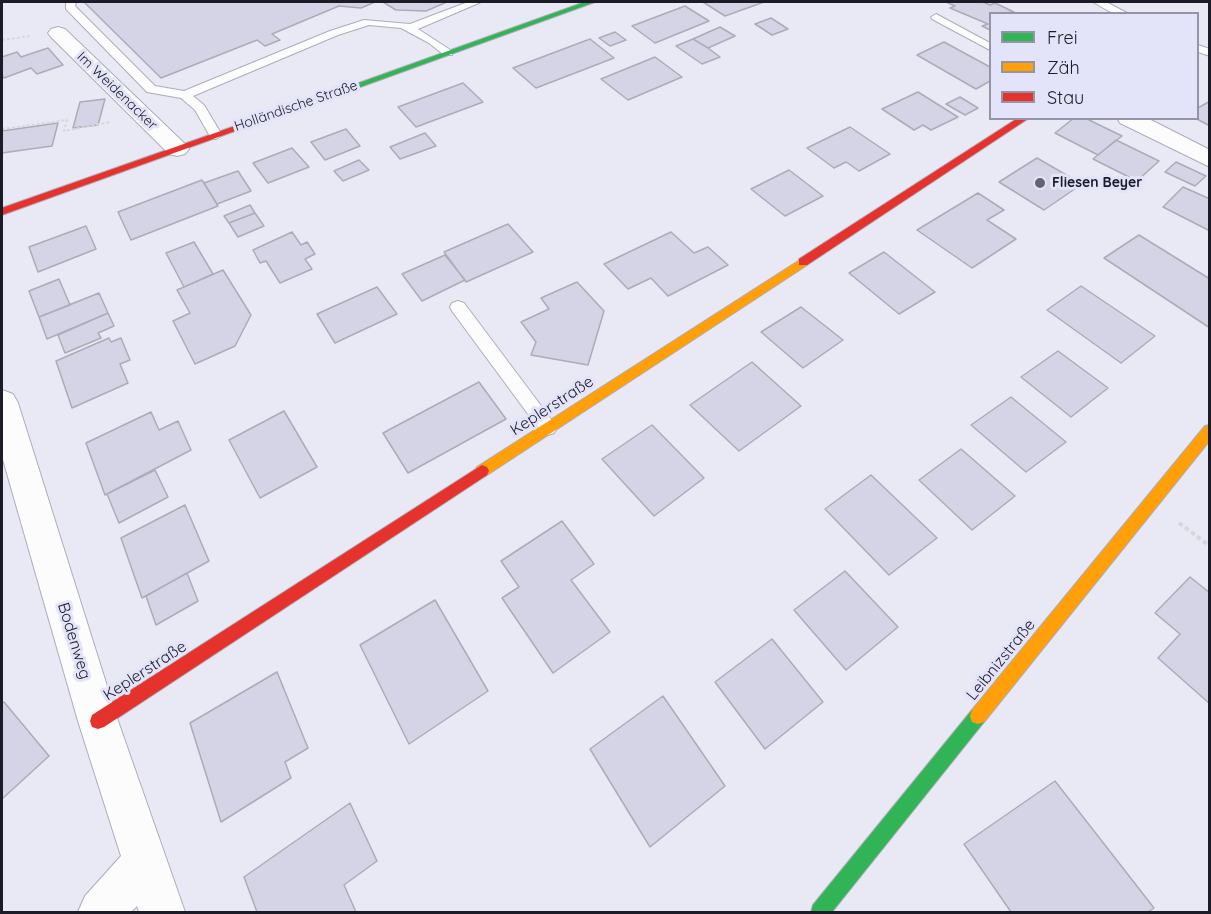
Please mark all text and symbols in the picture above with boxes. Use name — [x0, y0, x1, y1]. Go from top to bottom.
legend — [989, 12, 1199, 120]
text: Frei — [1047, 26, 1078, 49]
street label: Im Weidenacker — [73, 48, 161, 134]
text: Zäh — [1047, 56, 1080, 79]
street label: Holländische Straße — [232, 77, 360, 135]
text: Stau — [1047, 86, 1084, 109]
place label: Fliesen Beyer — [1052, 175, 1142, 191]
marker: Fliesen Beyer — [1033, 176, 1047, 190]
street label: Keplerstraße — [507, 372, 597, 440]
street label: Bodenweg — [53, 600, 95, 682]
street label: Leibnizstraße — [963, 616, 1039, 704]
street label: Keplerstraße — [100, 637, 190, 705]

